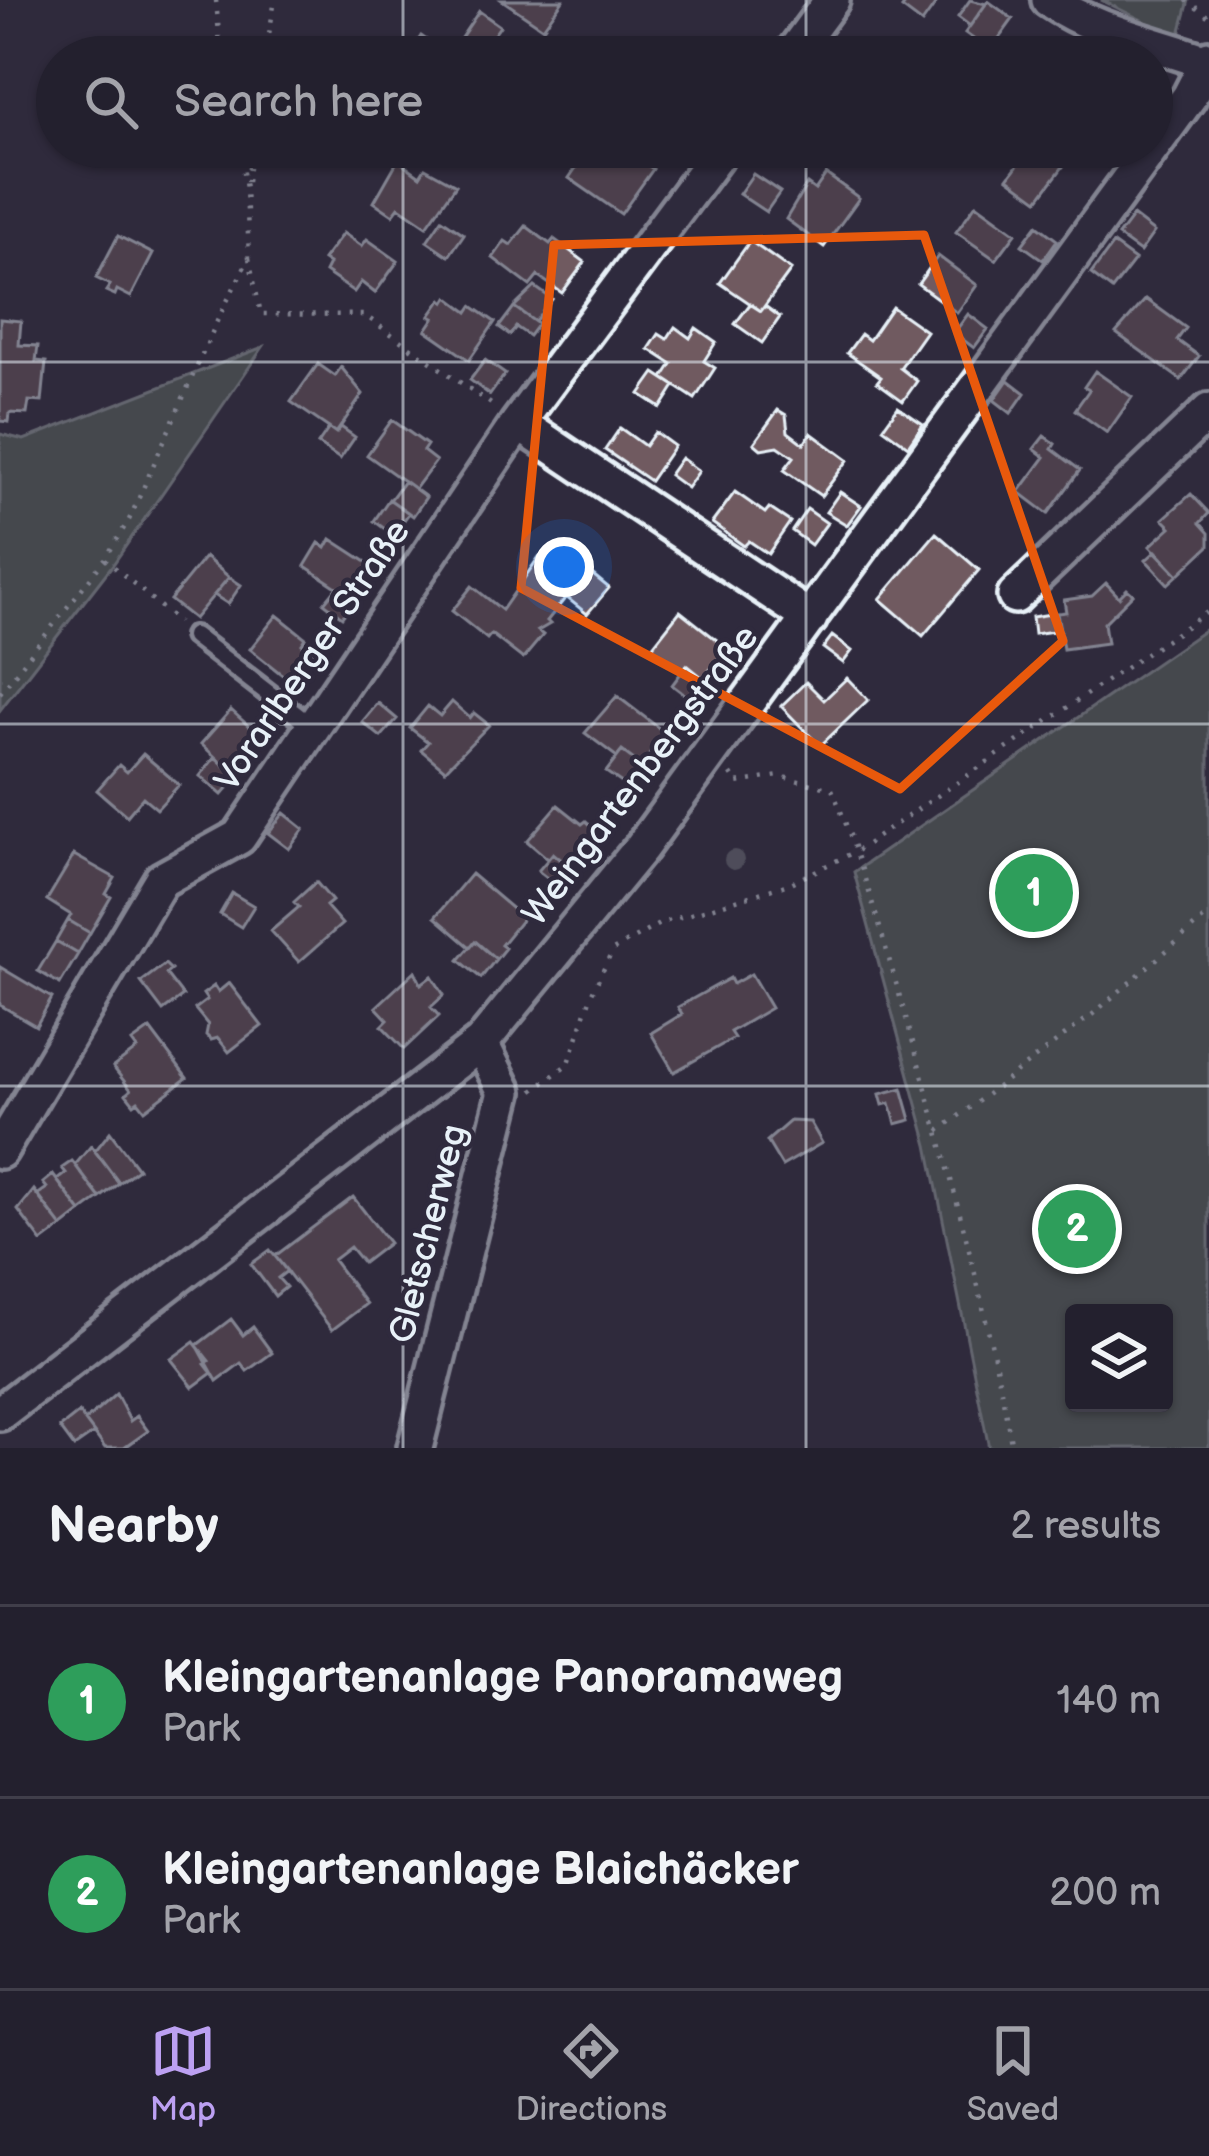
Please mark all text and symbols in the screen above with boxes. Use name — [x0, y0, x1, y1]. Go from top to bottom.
search box — [36, 36, 1173, 168]
icon: search — [78, 69, 144, 135]
text: Search here — [174, 75, 423, 130]
street label: Vorarlberger Straße — [206, 512, 420, 800]
your location — [534, 537, 594, 597]
street label: Weingartenbergstraße — [514, 617, 768, 935]
pin: 1 — [995, 848, 1073, 938]
street label: Gletscherweg — [381, 1120, 477, 1348]
pin: 2 — [1038, 1184, 1116, 1274]
map controls — [1065, 1304, 1173, 1412]
button: layers — [1065, 1304, 1173, 1412]
text: Nearby — [48, 1496, 219, 1557]
text: 2 results — [1010, 1503, 1161, 1550]
text: Kleingartenanlage Panoramaweg — [162, 1651, 843, 1706]
text: 1 — [79, 1678, 95, 1725]
text: 140 m — [1056, 1678, 1161, 1725]
text: Park — [162, 1706, 240, 1753]
text: Kleingartenanlage Blaichäcker — [162, 1843, 799, 1898]
text: 2 — [75, 1870, 99, 1917]
text: 200 m — [1049, 1870, 1161, 1917]
text: Park — [162, 1898, 240, 1945]
tab: Map — [150, 2018, 216, 2130]
tab: Directions — [515, 2018, 667, 2130]
tab: Saved — [967, 2018, 1059, 2130]

